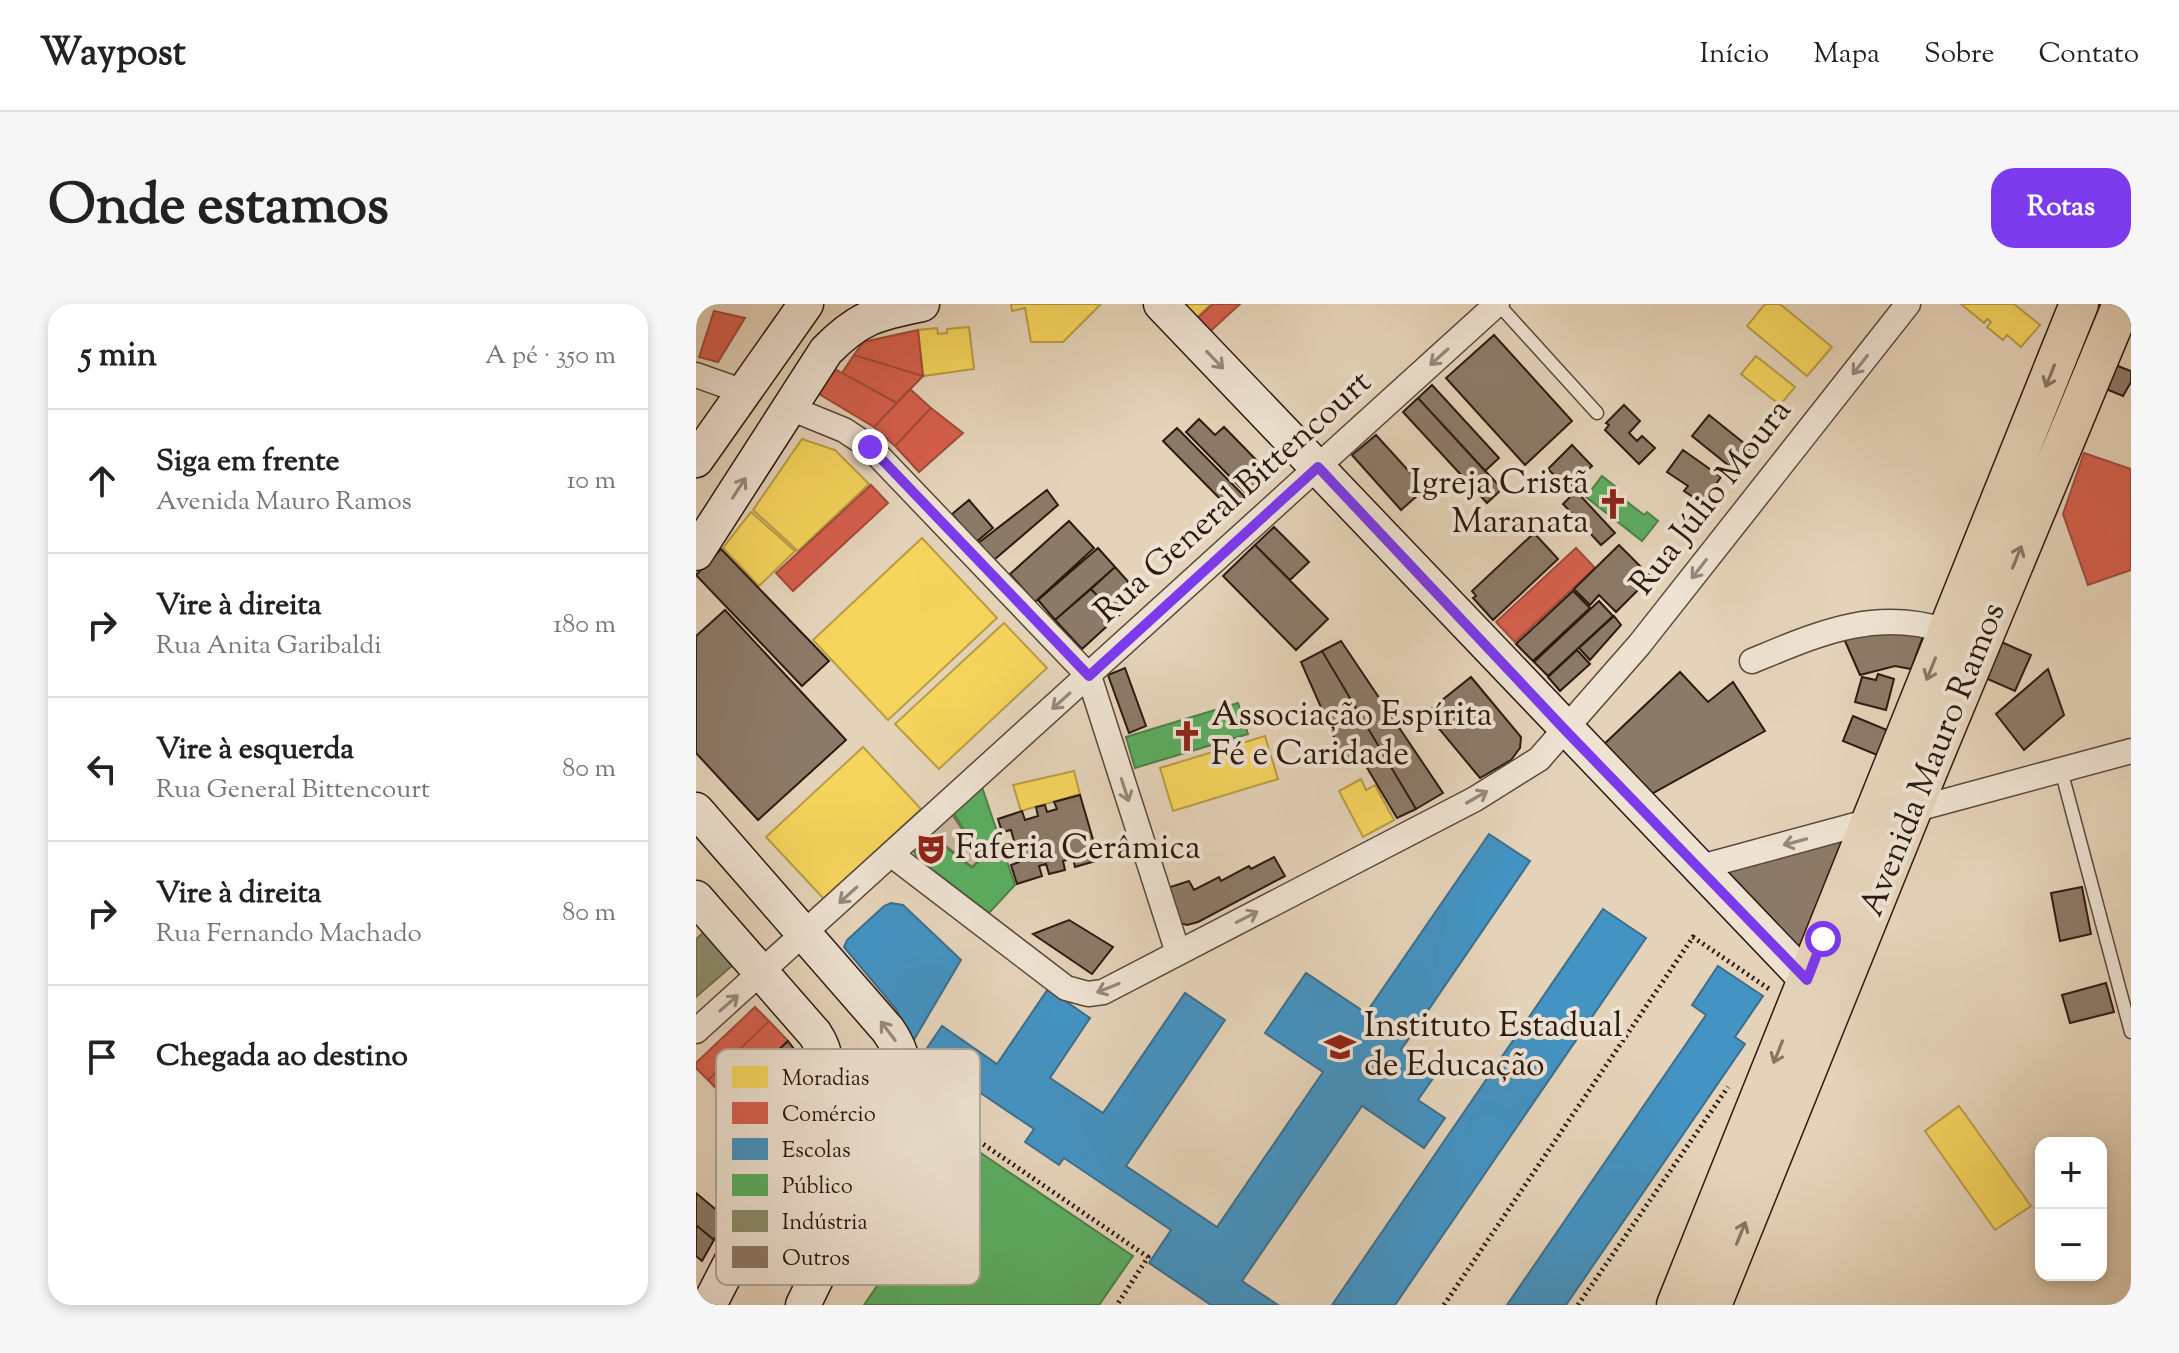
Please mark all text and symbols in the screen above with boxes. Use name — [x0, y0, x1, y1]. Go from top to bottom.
text: Waypost — [40, 28, 186, 82]
text: Início — [1700, 35, 1769, 75]
text: Mapa — [1813, 35, 1880, 75]
text: Sobre — [1924, 35, 1995, 75]
text: Contato — [2039, 35, 2139, 75]
text: Onde estamos — [48, 168, 389, 249]
button: Rotas — [1991, 168, 2131, 248]
text: 5 min — [80, 332, 157, 381]
text: A pé · 350 m — [485, 338, 616, 375]
one-way arrow — [1430, 347, 1450, 365]
one-way arrow — [1206, 350, 1225, 370]
one-way arrow — [1851, 354, 1869, 375]
street label: Rua General Bittencourt — [1085, 360, 1384, 636]
one-way arrow — [2041, 363, 2056, 388]
street label: Rua Júlio Moura — [1620, 389, 1804, 607]
route end — [852, 429, 888, 465]
text: Siga em frente — [156, 441, 340, 484]
icon: ahead — [80, 459, 124, 503]
place label: Igreja Cristã Maranata — [1411, 460, 1589, 548]
text: 10 m — [567, 463, 616, 500]
one-way arrow — [730, 477, 747, 499]
text: Avenida Mauro Ramos — [156, 484, 412, 521]
church icon: Igreja Cristã Maranata — [1596, 487, 1630, 521]
one-way arrow — [2011, 545, 2026, 570]
one-way arrow — [1690, 558, 1708, 579]
text: Vire à direita — [156, 585, 322, 628]
street label: Avenida Mauro Ramos — [1849, 596, 2019, 924]
icon: right — [80, 603, 124, 647]
text: 180 m — [553, 607, 616, 644]
text: Rua Anita Garibaldi — [156, 628, 382, 665]
one-way arrow — [1923, 657, 1938, 681]
one-way arrow — [1051, 692, 1071, 710]
place label: Associação Espírita Fé e Caridade — [1211, 692, 1492, 780]
church icon: Associação Espírita Fé e Caridade — [1170, 719, 1204, 753]
text: Vire à esquerda — [156, 729, 354, 772]
icon: left — [80, 747, 124, 791]
text: 80 m — [562, 751, 616, 788]
text: Rua General Bittencourt — [156, 772, 430, 809]
one-way arrow — [1119, 777, 1134, 802]
one-way arrow — [1465, 789, 1489, 804]
place label: Faferia Cerâmica — [955, 825, 1201, 874]
theatre icon: Faferia Cerâmica — [914, 832, 948, 866]
one-way arrow — [1782, 835, 1808, 850]
text: Vire à direita — [156, 873, 322, 916]
one-way arrow — [838, 886, 858, 904]
icon: right — [80, 891, 124, 935]
text: 80 m — [562, 895, 616, 932]
one-way arrow — [1235, 909, 1258, 925]
text: Rua Fernando Machado — [156, 916, 422, 953]
route start — [1805, 921, 1841, 957]
one-way arrow — [1096, 982, 1121, 996]
one-way arrow — [718, 994, 738, 1012]
place label: Instituto Estadual de Educação — [1364, 1003, 1623, 1091]
one-way arrow — [880, 1021, 897, 1042]
school or university icon: Instituto Estadual de Educação — [1323, 1030, 1357, 1064]
icon: arrive — [80, 1035, 124, 1079]
text: Chegada ao destino — [156, 1036, 408, 1079]
one-way arrow — [1770, 1039, 1784, 1064]
legend — [716, 1049, 980, 1285]
text: Moradias — [782, 1064, 869, 1096]
text: Comércio — [782, 1100, 876, 1132]
text: Escolas — [782, 1136, 851, 1168]
map controls — [2035, 1137, 2107, 1281]
button: + — [2035, 1137, 2107, 1209]
text: Público — [782, 1172, 853, 1204]
text: Indústria — [782, 1208, 868, 1240]
button: − — [2035, 1209, 2107, 1281]
one-way arrow — [1734, 1221, 1749, 1246]
text: Outros — [782, 1244, 850, 1276]

